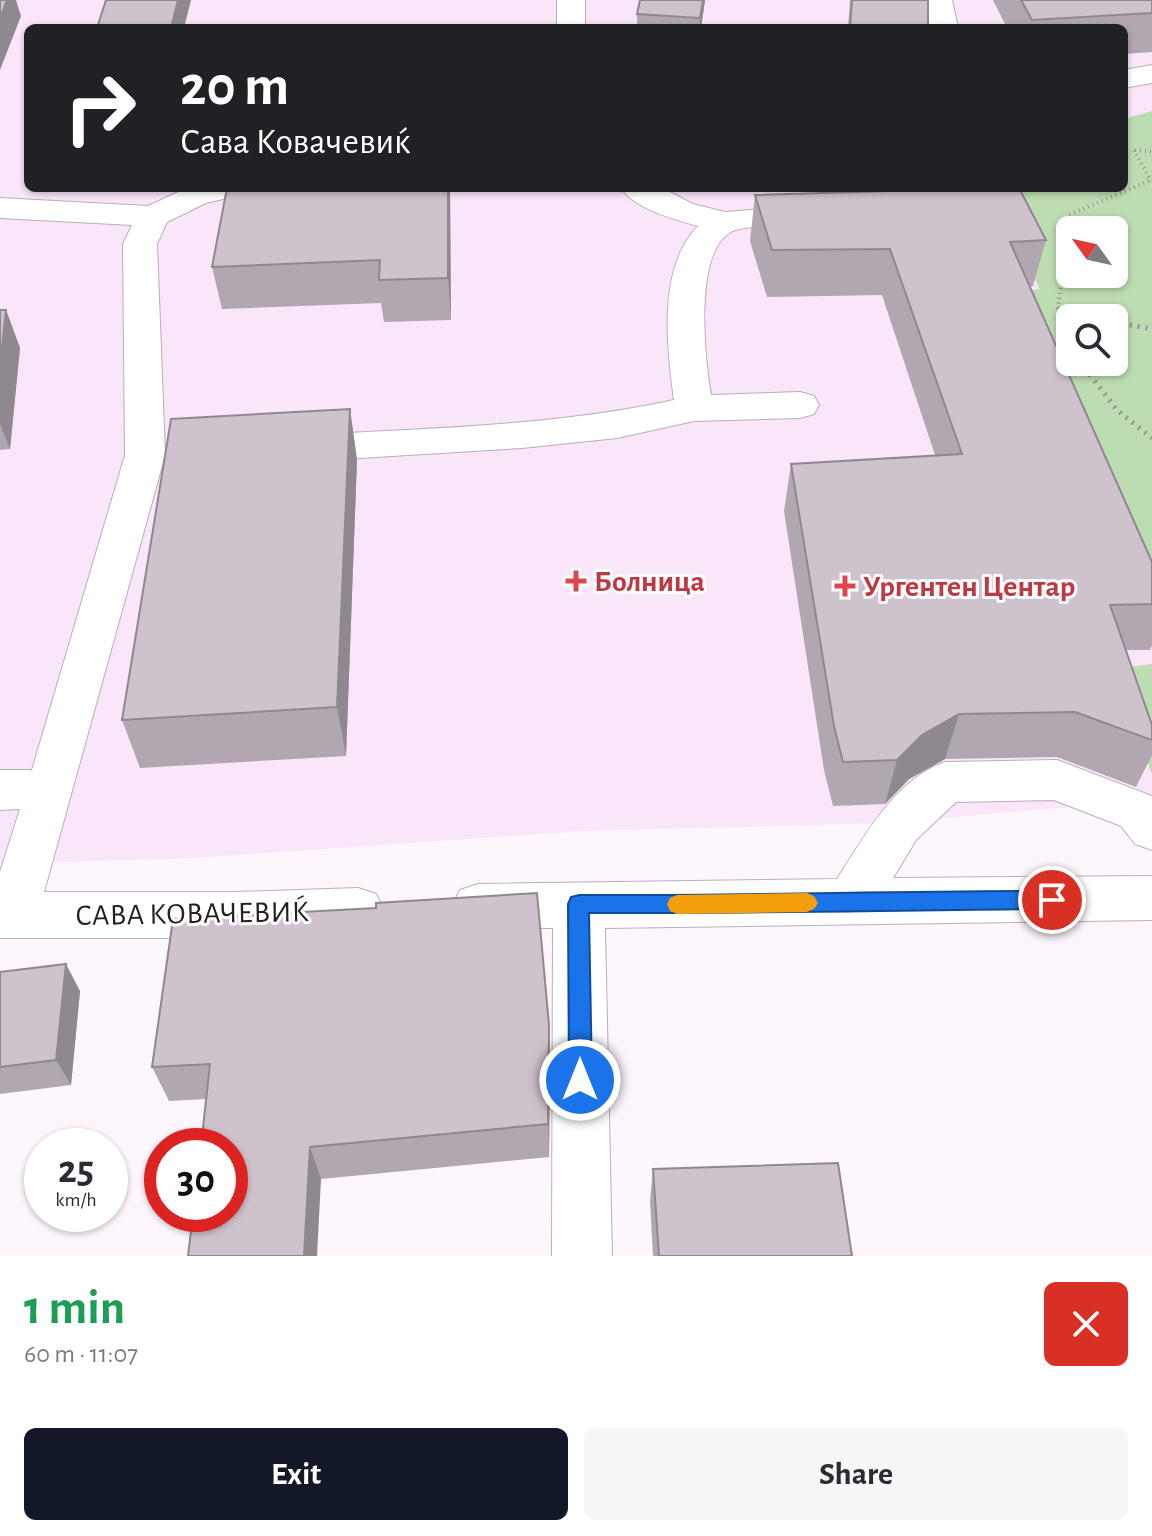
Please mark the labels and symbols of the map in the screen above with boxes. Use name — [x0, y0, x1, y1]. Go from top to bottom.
north arrow — [1056, 216, 1128, 288]
place label: Болница — [594, 567, 705, 597]
marker: Болница — [565, 570, 587, 592]
place label: Ургентен Центар — [863, 572, 1075, 602]
marker: Ургентен Центар — [834, 575, 856, 597]
pin — [1018, 866, 1086, 934]
street label: САВА КОВАЧЕВИЌ — [75, 895, 309, 931]
position arrow — [538, 1038, 622, 1122]
speed limit sign: 30 — [144, 1128, 248, 1232]

